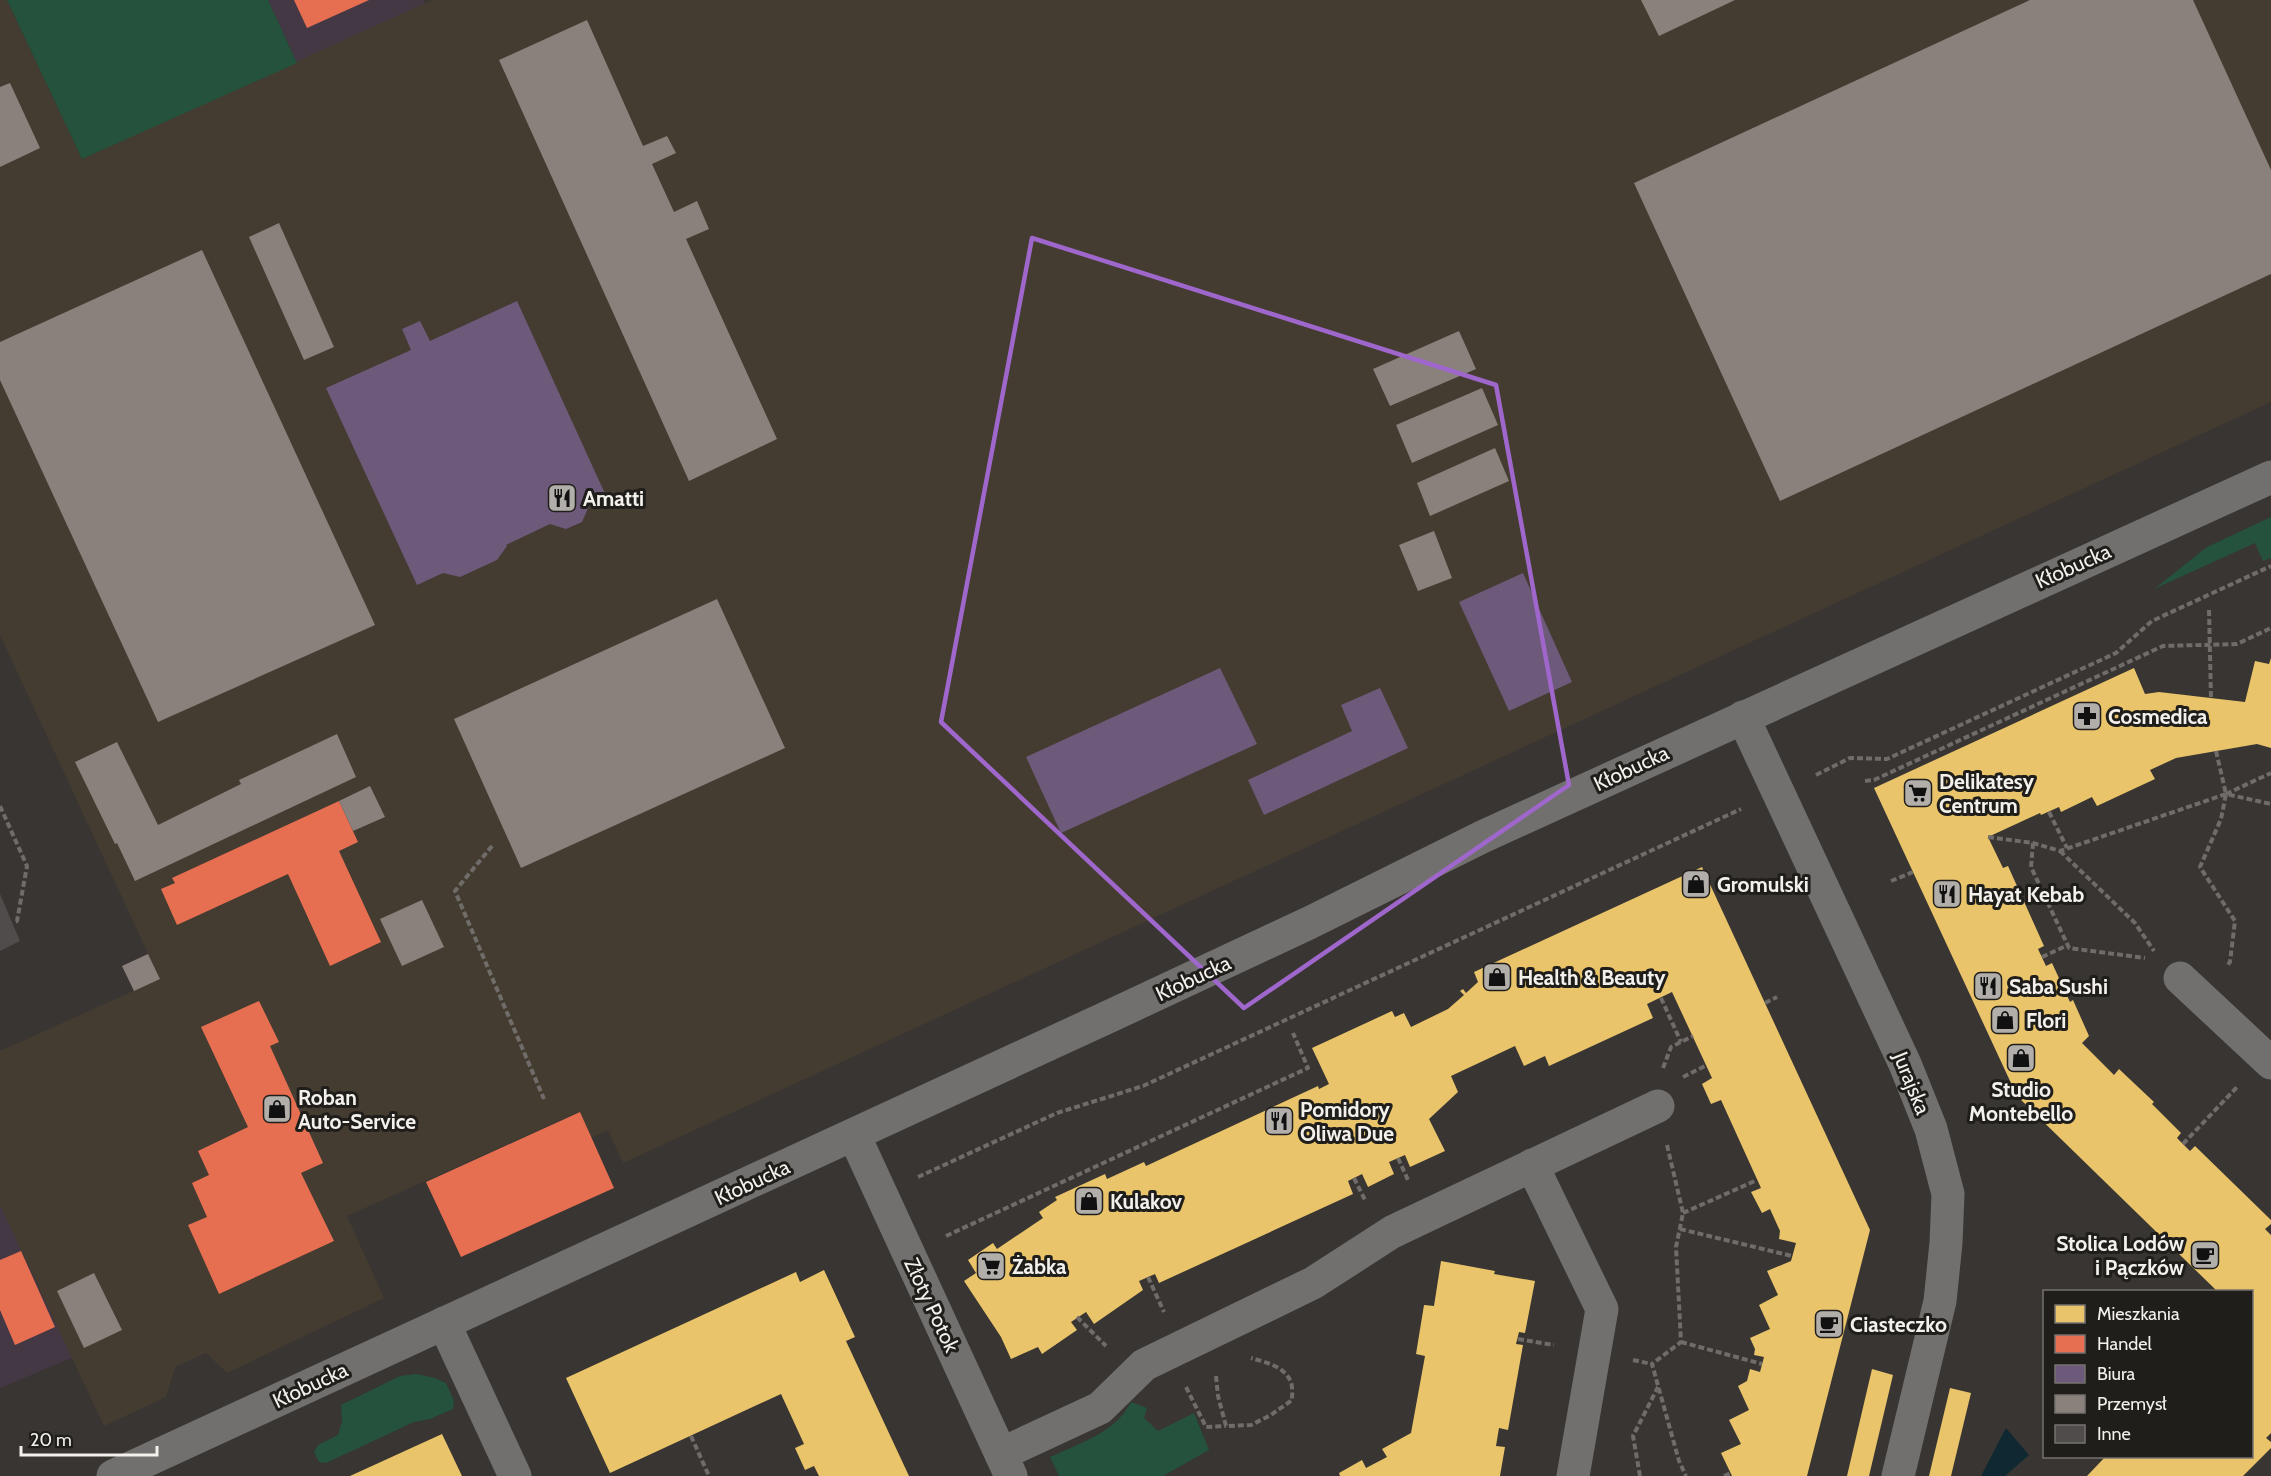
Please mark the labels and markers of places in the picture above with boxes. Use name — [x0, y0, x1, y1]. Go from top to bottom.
restaurant icon: Amatti — [546, 482, 578, 514]
place label: Amatti — [583, 486, 644, 511]
pharmacy icon: Cosmedica — [2071, 700, 2103, 732]
place label: Cosmedica — [2108, 704, 2208, 729]
place label: Delikatesy Centrum — [1939, 769, 2035, 818]
supermarket icon: Delikatesy Centrum — [1902, 777, 1934, 809]
shop icon: Gromulski — [1680, 868, 1712, 900]
place label: Gromulski — [1717, 872, 1809, 897]
restaurant icon: Hayat Kebab — [1931, 878, 1963, 910]
place label: Hayat Kebab — [1968, 882, 2084, 907]
shop icon: Health & Beauty — [1481, 961, 1513, 993]
place label: Health & Beauty — [1518, 965, 1666, 990]
restaurant icon: Saba Sushi — [1972, 970, 2004, 1002]
place label: Saba Sushi — [2009, 974, 2108, 999]
shop icon: Flori — [1989, 1004, 2021, 1036]
place label: Flori — [2026, 1008, 2066, 1033]
shop icon: Studio Montebello — [2005, 1042, 2037, 1074]
place label: Studio Montebello — [1969, 1077, 2073, 1126]
place label: Roban Auto-Service — [298, 1085, 416, 1134]
shop icon: Roban Auto-Service — [261, 1093, 293, 1125]
place label: Pomidory Oliwa Due — [1300, 1097, 1394, 1146]
restaurant icon: Pomidory Oliwa Due — [1263, 1105, 1295, 1137]
shop icon: Kulakov — [1073, 1185, 1105, 1217]
place label: Kulakov — [1110, 1189, 1183, 1214]
place label: Stolica Lodów i Pączków — [2056, 1231, 2185, 1280]
cafe icon: Stolica Lodów i Pączków — [2189, 1239, 2221, 1271]
supermarket icon: Żabka — [975, 1250, 1007, 1282]
place label: Żabka — [1012, 1254, 1067, 1279]
cafe icon: Ciasteczko — [1813, 1308, 1845, 1340]
place label: Ciasteczko — [1850, 1312, 1947, 1337]

